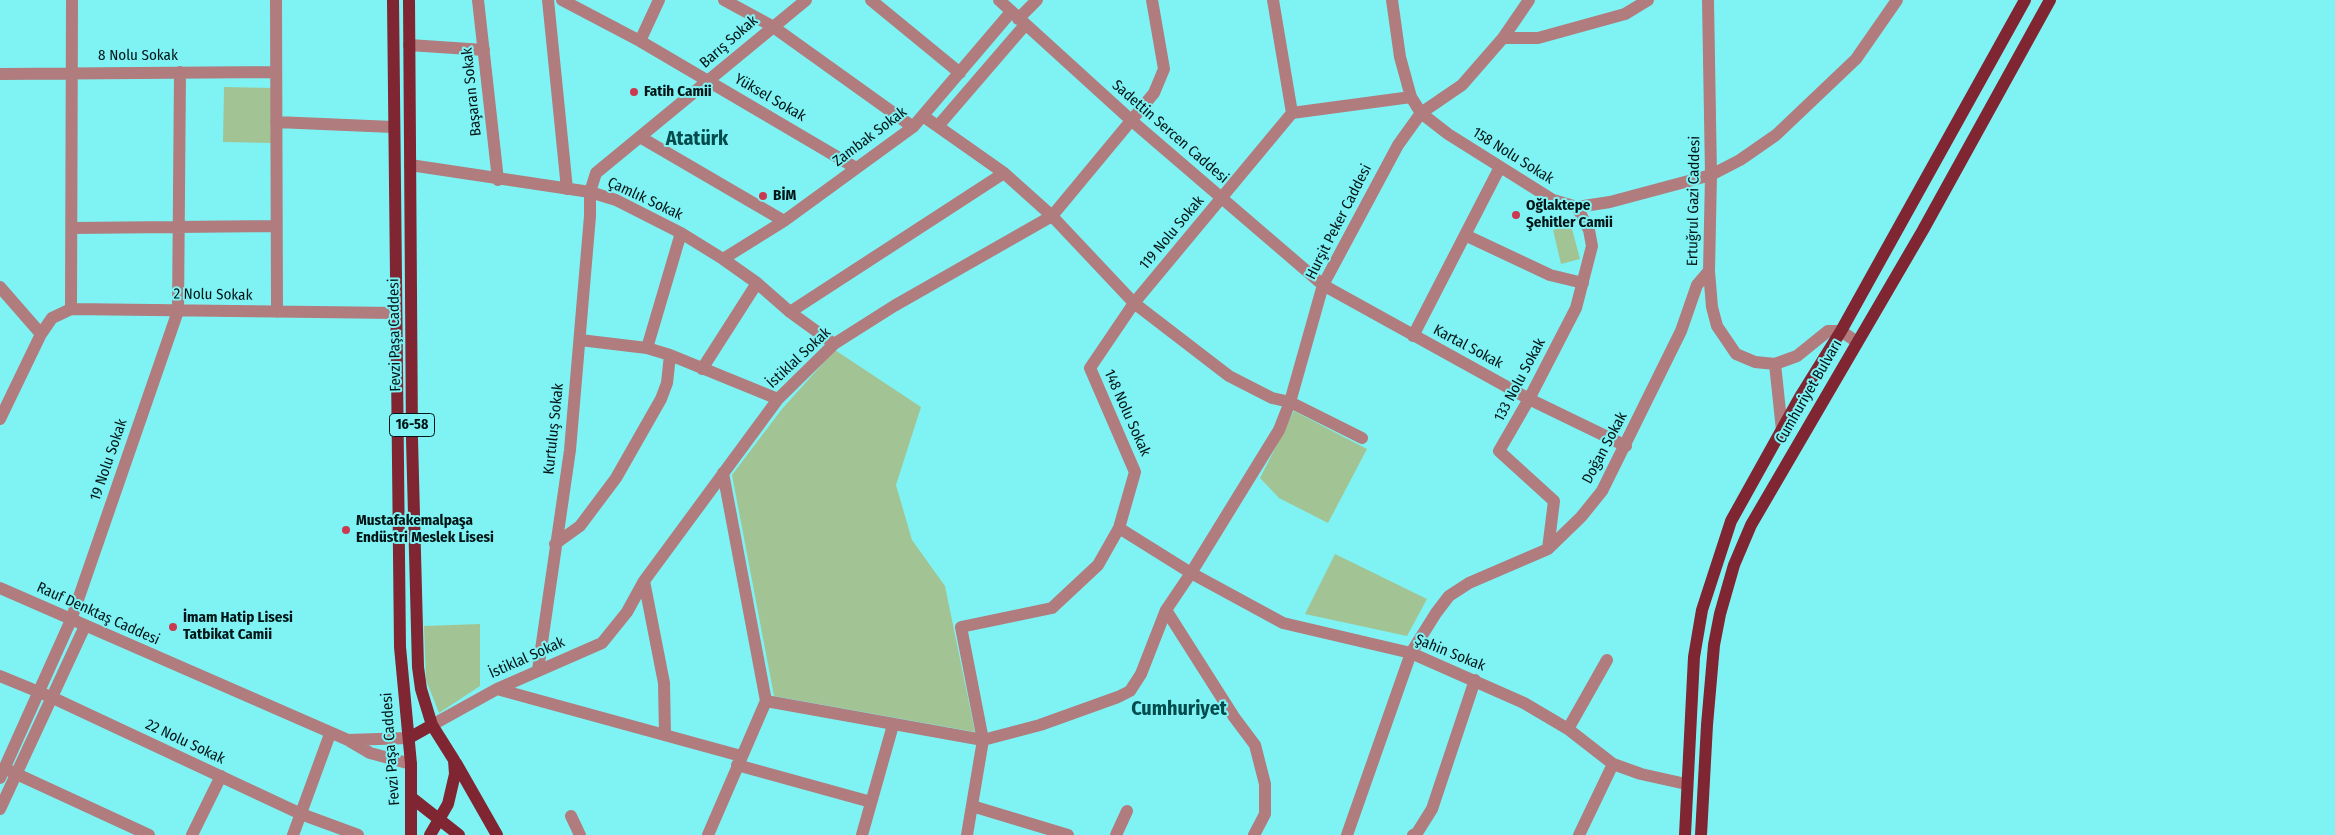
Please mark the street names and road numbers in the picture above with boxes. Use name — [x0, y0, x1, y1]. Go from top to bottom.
street label: Barış Sokak — [696, 12, 762, 72]
street label: 8 Nolu Sokak — [98, 47, 178, 65]
street label: Başaran Sokak — [458, 47, 486, 137]
street label: Yüksel Sokak — [731, 70, 809, 126]
street label: Sadettin Sercen Caddesi — [1108, 77, 1232, 187]
street label: Zambak Sokak — [829, 103, 911, 171]
street label: 158 Nolu Sokak — [1469, 124, 1557, 188]
street label: Ertuğrul Gazi Caddesi — [1684, 136, 1704, 266]
street label: Hurşit Peker Caddesi — [1302, 161, 1376, 283]
street label: Çamlık Sokak — [604, 174, 686, 224]
street label: 119 Nolu Sokak — [1136, 192, 1208, 274]
street label: Fevzi Paşa Caddesi — [385, 278, 405, 392]
street label: 2 Nolu Sokak — [173, 285, 253, 305]
street label: Kartal Sokak — [1430, 321, 1506, 373]
street label: İstiklal Sokak — [763, 324, 835, 392]
street label: 133 Nolu Sokak — [1491, 335, 1549, 425]
street label: Cumhuriyet Bulvarı — [1772, 337, 1846, 447]
street label: 148 Nolu Sokak — [1100, 367, 1154, 459]
street label: Kurtuluş Sokak — [540, 382, 568, 476]
street label: Doğan Sokak — [1579, 409, 1631, 487]
road number: 16-58 — [390, 414, 434, 436]
street label: 19 Nolu Sokak — [87, 417, 131, 503]
street label: Rauf Denktaş Caddesi — [34, 579, 162, 649]
street label: Şahin Sokak — [1412, 631, 1488, 675]
street label: İstiklal Sokak — [486, 633, 568, 683]
street label: Fevzi Paşa Caddesi — [378, 692, 404, 806]
street label: 22 Nolu Sokak — [142, 716, 228, 768]

